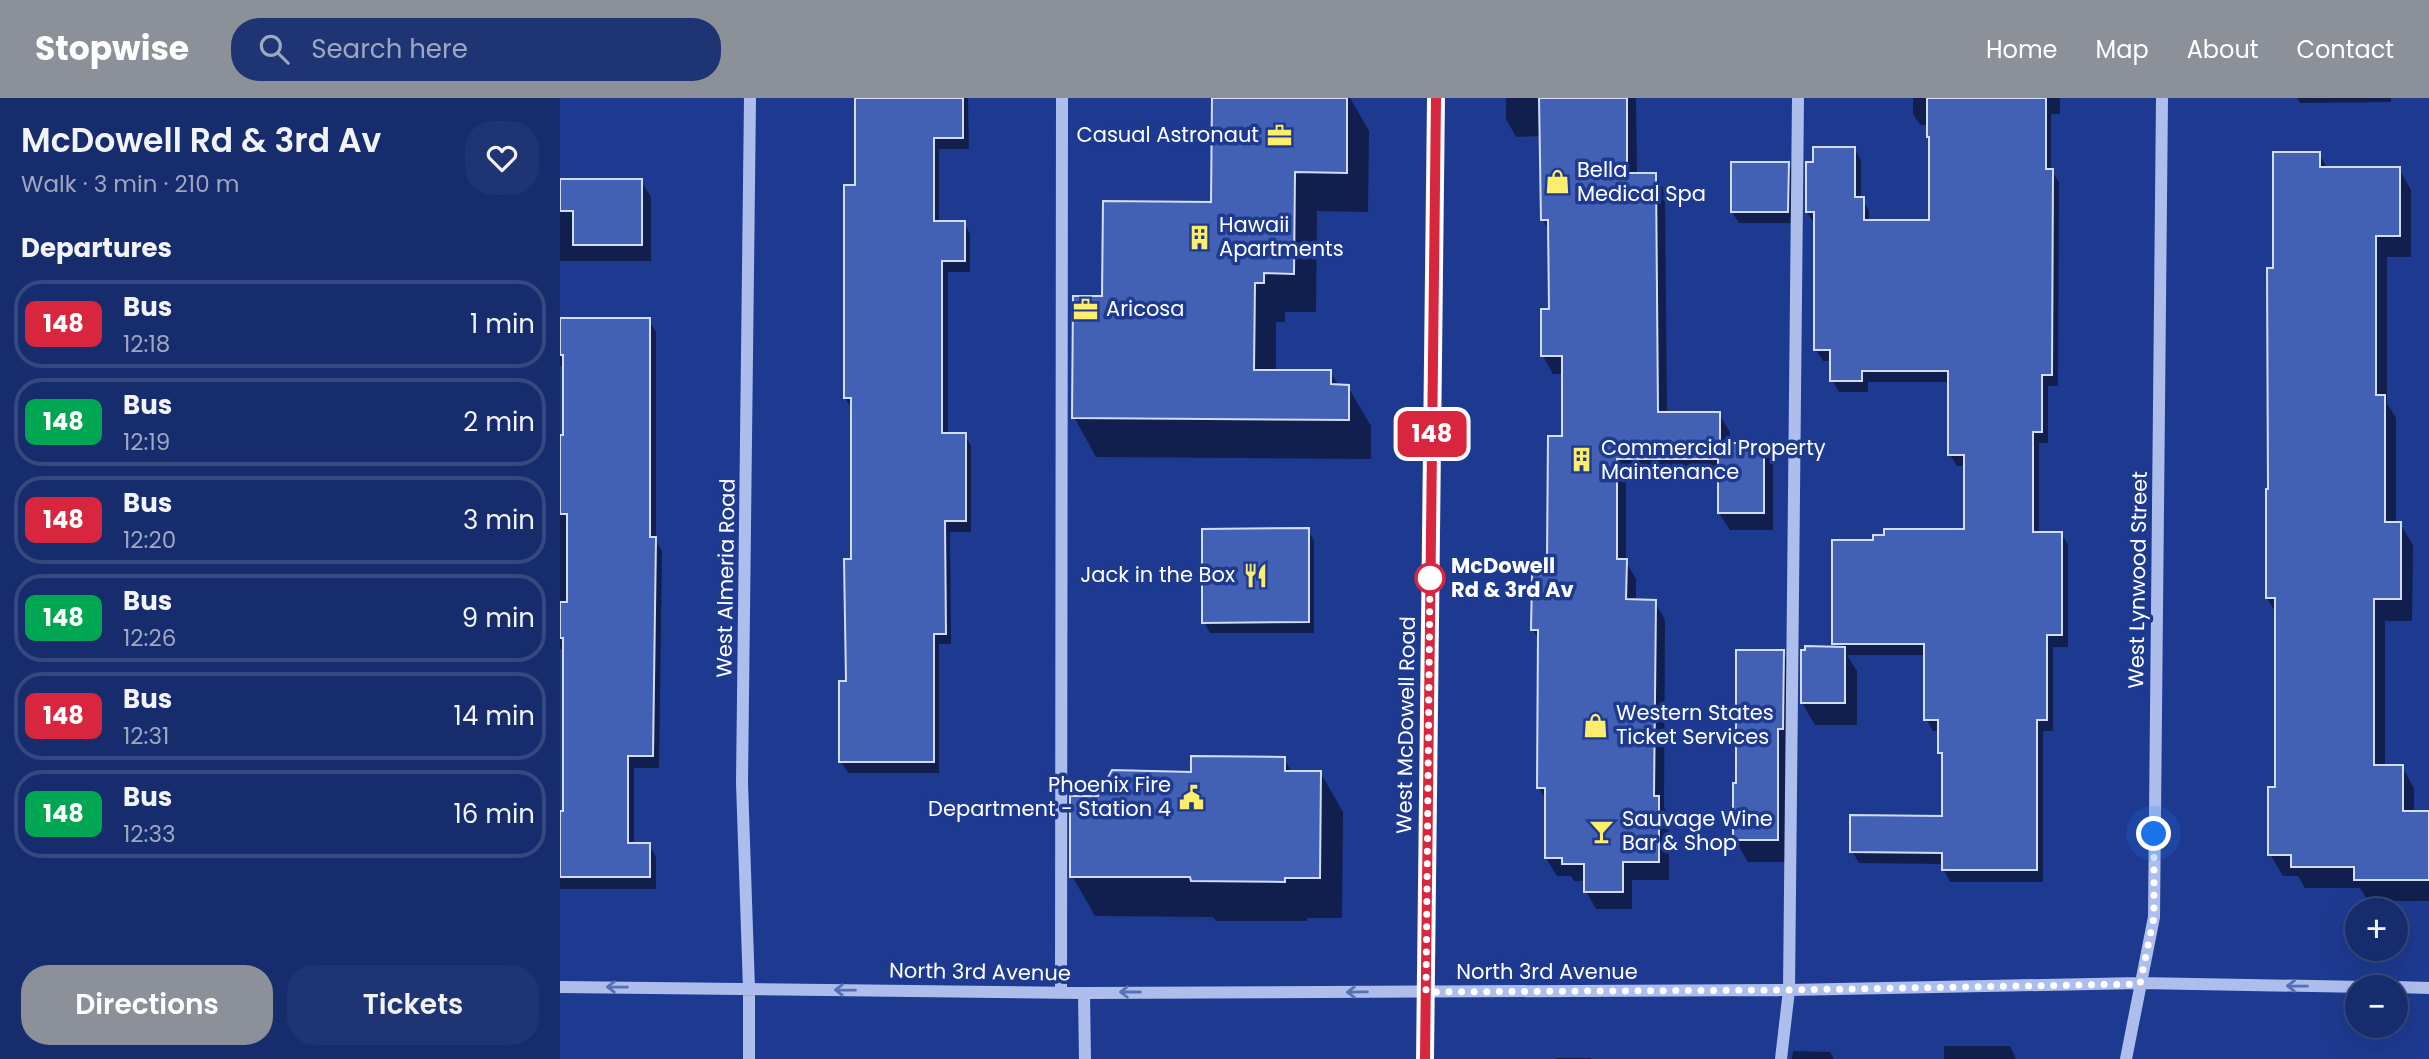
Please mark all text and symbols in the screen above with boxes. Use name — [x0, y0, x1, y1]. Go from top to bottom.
search box — [231, 18, 721, 81]
text: Stopwise — [35, 25, 189, 72]
icon: search — [255, 30, 293, 68]
text: Search here — [311, 31, 468, 67]
text: Home — [1986, 33, 2058, 66]
text: Map — [2096, 33, 2149, 66]
text: About — [2187, 33, 2258, 66]
text: Contact — [2296, 33, 2394, 66]
text: McDowell Rd & 3rd Av — [21, 117, 381, 164]
place label: Casual Astronaut — [1076, 120, 1259, 149]
button: heart — [465, 121, 539, 195]
office icon: Casual Astronaut — [1265, 121, 1293, 149]
place label: Bella Medical Spa — [1577, 155, 1706, 208]
text: Walk · 3 min · 210 m — [21, 168, 239, 200]
shop icon: Bella Medical Spa — [1543, 168, 1571, 196]
place label: Hawaii Apartments — [1219, 210, 1344, 263]
building icon: Hawaii Apartments — [1185, 223, 1213, 251]
text: Departures — [21, 230, 172, 266]
text: Bus — [123, 289, 172, 325]
place label: Aricosa — [1106, 294, 1185, 323]
office icon: Aricosa — [1072, 295, 1100, 323]
text: 1 min — [470, 306, 535, 342]
text: 148 — [43, 307, 84, 340]
text: 12:18 — [123, 328, 170, 360]
text: Bus — [123, 387, 172, 423]
text: 2 min — [463, 404, 535, 440]
text: 148 — [43, 405, 84, 438]
line badge: 148 — [1392, 411, 1472, 457]
text: 148 — [1412, 417, 1452, 450]
text: 12:19 — [123, 426, 170, 458]
place label: Commercial Property Maintenance — [1601, 433, 1826, 486]
building icon: Commercial Property Maintenance — [1567, 446, 1595, 474]
street label: West Lynwood Street — [2121, 471, 2154, 689]
street label: West Almeria Road — [709, 478, 742, 678]
text: Bus — [123, 485, 172, 521]
text: 3 min — [463, 502, 535, 538]
text: 148 — [43, 503, 84, 536]
text: 12:20 — [123, 524, 176, 556]
place label: McDowell Rd & 3rd Av — [1451, 551, 1574, 604]
place label: Jack in the Box — [1080, 560, 1235, 589]
restaurant icon: Jack in the Box — [1241, 561, 1269, 589]
marker: McDowell Rd & 3rd Av — [1415, 563, 1445, 593]
text: Bus — [123, 583, 172, 619]
text: 9 min — [462, 600, 535, 636]
text: 148 — [43, 601, 84, 634]
street label: West McDowell Road — [1389, 616, 1422, 834]
text: 12:26 — [123, 622, 176, 654]
text: Bus — [123, 681, 172, 717]
text: 14 min — [454, 698, 535, 734]
place label: Western States Ticket Services — [1616, 698, 1774, 751]
text: 148 — [43, 699, 84, 732]
shop icon: Western States Ticket Services — [1582, 711, 1610, 739]
text: 12:31 — [123, 720, 169, 752]
place label: Phoenix Fire Department - Station 4 — [928, 770, 1171, 823]
text: Bus — [123, 779, 172, 815]
public building icon: Phoenix Fire Department - Station 4 — [1177, 783, 1205, 811]
text: 16 min — [453, 796, 535, 832]
text: 148 — [43, 797, 84, 830]
place label: Sauvage Wine Bar & Shop — [1622, 804, 1773, 857]
your location — [2136, 816, 2171, 851]
bar icon: Sauvage Wine Bar & Shop — [1588, 817, 1616, 845]
text: 12:33 — [123, 818, 176, 850]
map controls — [2345, 898, 2408, 1038]
button: + — [2345, 898, 2408, 961]
street label: North 3rd Avenue — [889, 955, 1071, 988]
street label: North 3rd Avenue — [1456, 957, 1638, 986]
button: Directions — [21, 965, 273, 1045]
button: Tickets — [287, 965, 539, 1045]
button: − — [2345, 975, 2408, 1038]
one-way arrow — [2286, 979, 2309, 993]
one-way arrow — [606, 980, 629, 994]
one-way arrow — [833, 983, 856, 997]
one-way arrow — [1119, 985, 1142, 999]
one-way arrow — [1346, 986, 1369, 999]

